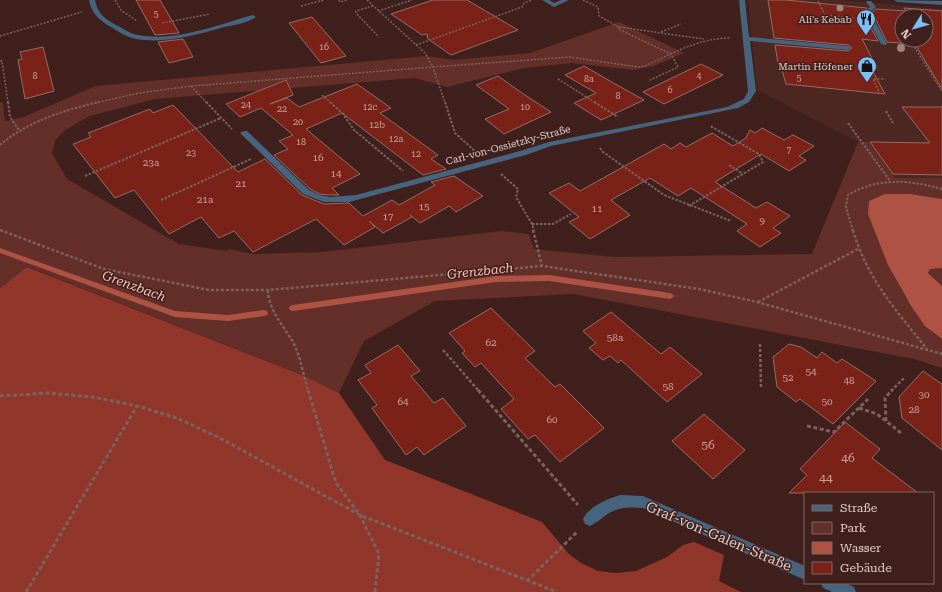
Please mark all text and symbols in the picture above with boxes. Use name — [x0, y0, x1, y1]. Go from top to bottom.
restaurant icon: Ali's Kebab — [855, 8, 877, 36]
north arrow — [894, 8, 934, 48]
house number: 5 — [153, 9, 159, 19]
place label: Ali's Kebab — [799, 14, 852, 25]
text: N — [898, 26, 914, 41]
house number: 16 — [319, 42, 329, 52]
shop icon: Martin Höfener — [856, 55, 878, 83]
place label: Martin Höfener — [778, 61, 853, 72]
house number: 8 — [32, 71, 38, 81]
house number: 4 — [696, 71, 702, 81]
house number: 5 — [796, 73, 802, 83]
house number: 8a — [584, 74, 594, 84]
house number: 6 — [667, 85, 673, 95]
house number: 8 — [615, 91, 621, 101]
house number: 24 — [241, 100, 251, 110]
house number: 12c — [362, 102, 378, 112]
house number: 10 — [520, 102, 530, 112]
house number: 22 — [277, 104, 287, 114]
house number: 20 — [293, 117, 303, 127]
house number: 12b — [369, 120, 385, 130]
street label: Carl-von-Ossietzky-Straße — [444, 123, 572, 167]
house number: 12a — [389, 134, 404, 144]
house number: 18 — [296, 137, 306, 147]
house number: 7 — [786, 145, 792, 155]
house number: 23 — [186, 148, 196, 158]
house number: 12 — [411, 149, 421, 159]
house number: 16 — [312, 152, 324, 163]
house number: 23a — [143, 157, 160, 168]
house number: 14 — [330, 168, 342, 179]
house number: 21 — [235, 178, 247, 189]
house number: 21a — [197, 194, 214, 205]
house number: 15 — [418, 201, 430, 212]
house number: 11 — [591, 203, 603, 214]
house number: 17 — [382, 211, 394, 222]
house number: 9 — [759, 215, 765, 226]
water label: Grenzbach — [446, 260, 514, 282]
water label: Grenzbach — [100, 268, 168, 304]
house number: 58a — [607, 332, 624, 343]
house number: 62 — [485, 337, 497, 348]
house number: 54 — [805, 366, 817, 377]
house number: 52 — [782, 372, 794, 383]
house number: 48 — [843, 375, 855, 386]
house number: 58 — [662, 381, 674, 392]
house number: 30 — [918, 389, 930, 400]
house number: 64 — [397, 396, 409, 407]
house number: 50 — [821, 396, 833, 407]
house number: 28 — [908, 404, 920, 415]
house number: 60 — [546, 414, 558, 425]
house number: 56 — [701, 438, 715, 452]
house number: 46 — [841, 451, 855, 465]
house number: 44 — [819, 471, 833, 485]
legend — [804, 492, 934, 584]
street label: Graf-von-Galen-Straße — [644, 498, 795, 574]
text: Straße — [840, 501, 878, 515]
text: Park — [840, 521, 867, 535]
text: Wasser — [840, 541, 881, 555]
text: Gebäude — [840, 561, 892, 575]

